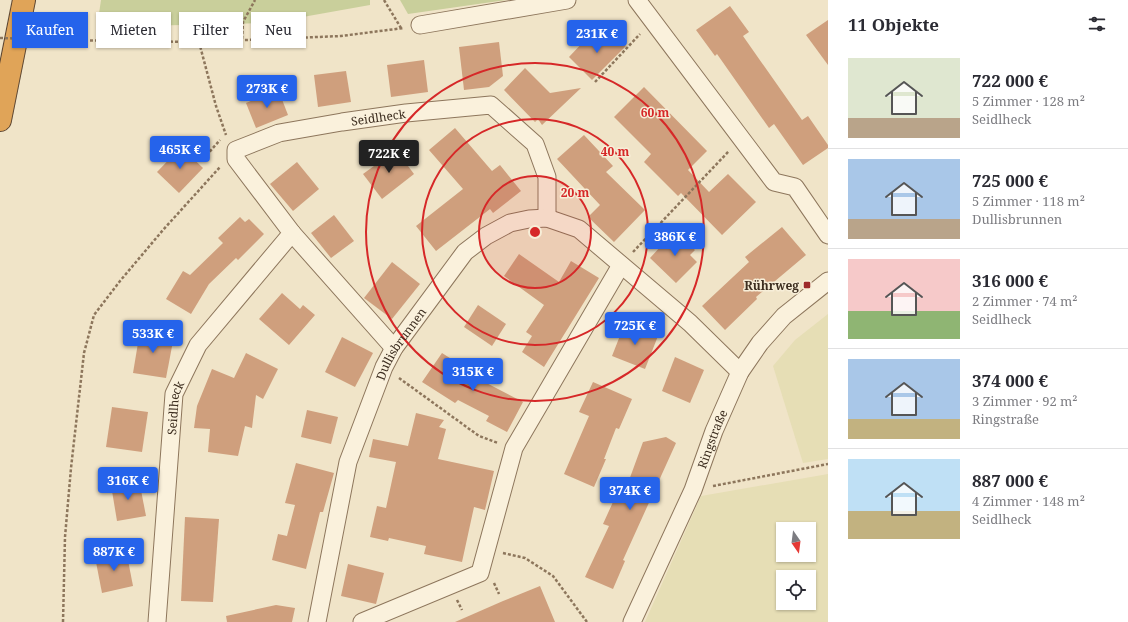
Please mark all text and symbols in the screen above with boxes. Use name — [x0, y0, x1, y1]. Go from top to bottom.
chip: Kaufen — [12, 12, 88, 48]
chip: Mieten — [96, 12, 171, 48]
chip: Filter — [179, 12, 243, 48]
chip: Neu — [251, 12, 306, 48]
text: 11 Objekte — [848, 13, 939, 36]
icon: filters — [1086, 13, 1108, 35]
pin: 231K € — [564, 20, 630, 54]
text: 231K € — [576, 24, 618, 42]
text: 722 000 € — [972, 69, 1048, 92]
icon: home — [880, 74, 928, 122]
pin: 273K € — [234, 75, 300, 109]
text: 273K € — [246, 79, 288, 97]
text: 5 Zimmer · 128 m² — [972, 92, 1085, 110]
text: 60 m — [641, 104, 669, 121]
street label: Seidlheck — [350, 105, 408, 129]
text: Seidlheck — [972, 110, 1031, 128]
pin: 465K € — [147, 136, 213, 170]
text: 465K € — [159, 140, 201, 158]
pin: 722K € — [356, 140, 422, 174]
text: 40 m — [601, 143, 629, 160]
text: 722K € — [368, 144, 410, 162]
text: 725 000 € — [972, 169, 1048, 192]
icon: home — [880, 175, 928, 223]
text: 20 m — [561, 184, 589, 201]
text: 5 Zimmer · 118 m² — [972, 192, 1085, 210]
text: Dullisbrunnen — [972, 210, 1062, 228]
pin: 386K € — [642, 223, 708, 257]
centre of rings — [528, 225, 542, 239]
text: 386K € — [654, 227, 696, 245]
text: 316 000 € — [972, 269, 1048, 292]
icon: home — [880, 275, 928, 323]
place label: Rührweg — [744, 277, 799, 294]
marker: Rührweg — [802, 280, 812, 290]
text: 2 Zimmer · 74 m² — [972, 292, 1078, 310]
street label: Dullisbrunnen — [371, 304, 430, 382]
text: Seidlheck — [972, 310, 1031, 328]
pin: 725K € — [602, 312, 668, 346]
text: 725K € — [614, 316, 656, 334]
pin: 533K € — [120, 320, 186, 354]
text: 533K € — [132, 324, 174, 342]
pin: 315K € — [440, 358, 506, 392]
text: 315K € — [452, 362, 494, 380]
text: 374 000 € — [972, 369, 1048, 392]
icon: home — [880, 375, 928, 423]
street label: Seidlheck — [162, 377, 188, 436]
text: 3 Zimmer · 92 m² — [972, 392, 1078, 410]
street label: Ringstraße — [693, 407, 731, 471]
text: Ringstraße — [972, 410, 1039, 428]
pin: 316K € — [95, 467, 161, 501]
text: 887 000 € — [972, 469, 1048, 492]
text: 316K € — [107, 471, 149, 489]
icon: home — [880, 475, 928, 523]
pin: 374K € — [597, 477, 663, 511]
text: 374K € — [609, 481, 651, 499]
text: 4 Zimmer · 148 m² — [972, 492, 1085, 510]
text: Seidlheck — [972, 510, 1031, 528]
north arrow — [776, 522, 816, 562]
map controls — [776, 522, 816, 610]
pin: 887K € — [81, 538, 147, 572]
text: 887K € — [93, 542, 135, 560]
button: locate — [776, 570, 816, 610]

